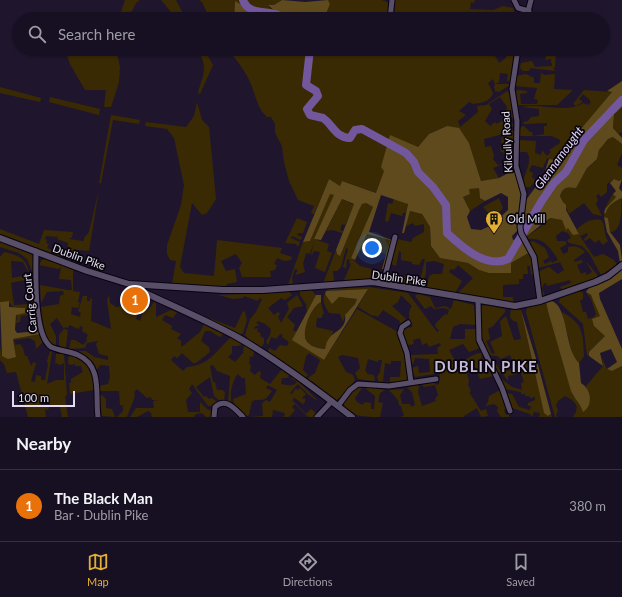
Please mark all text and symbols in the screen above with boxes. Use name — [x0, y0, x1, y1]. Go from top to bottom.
search box — [12, 12, 610, 56]
icon: search — [26, 23, 48, 45]
text: Search here — [58, 25, 135, 43]
street label: Kilcully Road — [498, 111, 515, 173]
water label: Glennamought — [531, 123, 587, 192]
building icon: Old Mill — [484, 209, 504, 234]
place label: Old Mill — [507, 212, 545, 225]
your location — [362, 238, 382, 258]
street label: Dublin Pike — [51, 241, 107, 272]
street label: Dublin Pike — [371, 267, 427, 288]
street label: Carrig Court — [20, 273, 39, 333]
pin: 1 — [122, 285, 148, 315]
district label: DUBLIN PIKE — [434, 357, 538, 375]
scale bar — [12, 389, 75, 408]
text: 100 m — [18, 391, 49, 404]
text: Nearby — [16, 433, 71, 454]
text: The Black Man — [54, 489, 153, 507]
text: 1 — [25, 498, 33, 514]
text: 380 m — [569, 498, 606, 514]
text: Bar · Dublin Pike — [54, 507, 148, 523]
tab: Map — [87, 551, 109, 588]
tab: Directions — [283, 551, 332, 588]
tab: Saved — [506, 551, 535, 588]

